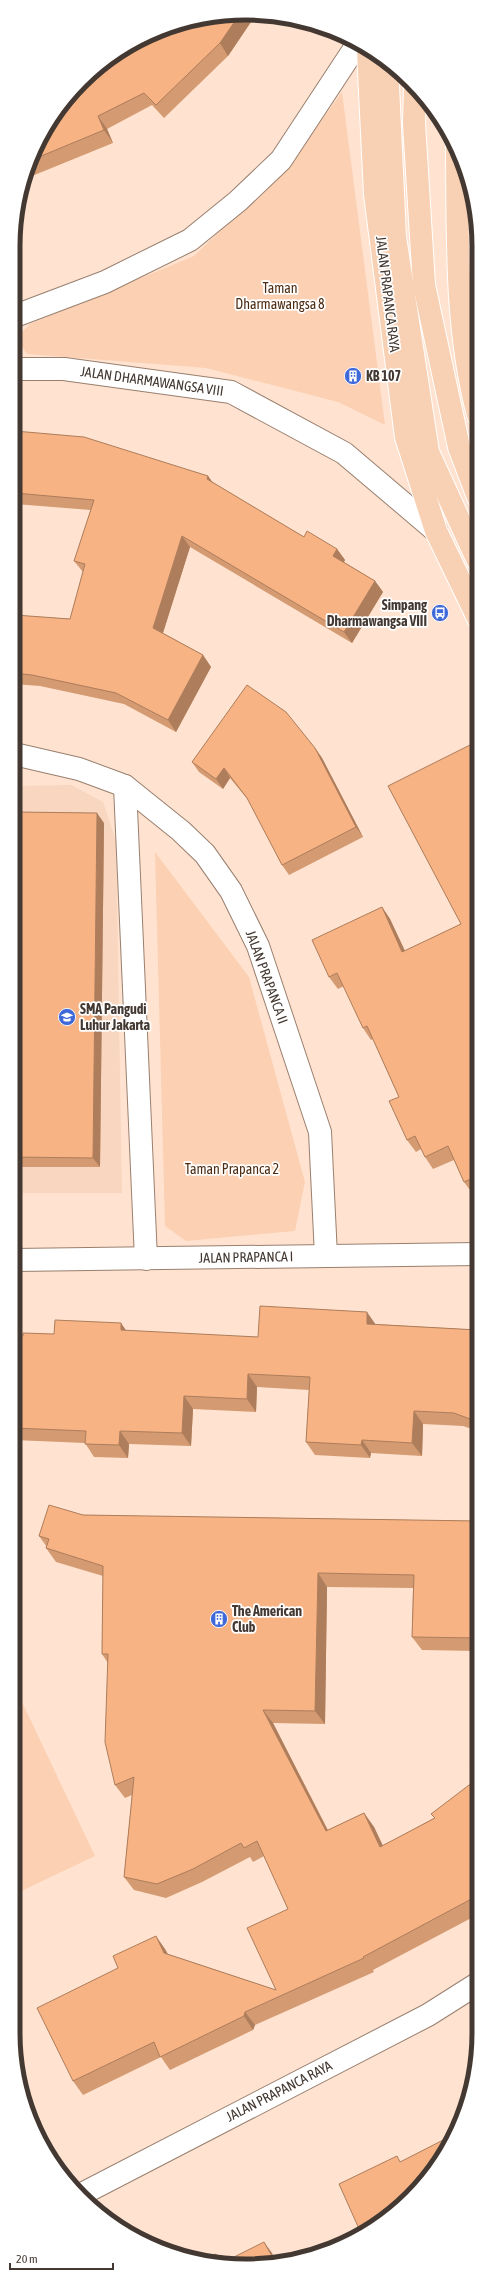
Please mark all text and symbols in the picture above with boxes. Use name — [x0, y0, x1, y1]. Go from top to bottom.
street label: JALAN PRAPANCA RAYA — [373, 235, 403, 353]
park label: Taman Dharmawangsa 8 — [235, 280, 325, 312]
street label: JALAN DHARMAWANGSA VIII — [79, 363, 225, 399]
building icon: KB 107 — [343, 366, 363, 386]
place label: KB 107 — [366, 368, 401, 384]
place label: Simpang Dharmawangsa VIII — [327, 597, 428, 629]
bus stop icon: Simpang Dharmawangsa VIII — [430, 603, 450, 623]
street label: JALAN PRAPANCA II — [243, 928, 291, 1026]
place label: SMA Pangudi Luhur Jakarta — [80, 1001, 150, 1033]
school or university icon: SMA Pangudi Luhur Jakarta — [57, 1007, 77, 1027]
park label: Taman Prapanca 2 — [185, 1161, 279, 1177]
street label: JALAN PRAPANCA I — [199, 1248, 293, 1266]
place label: The American Club — [232, 1603, 302, 1635]
building icon: The American Club — [209, 1609, 229, 1629]
street label: JALAN PRAPANCA RAYA — [223, 2057, 335, 2125]
scale bar — [10, 2245, 113, 2271]
text: 20 m — [16, 2252, 38, 2266]

